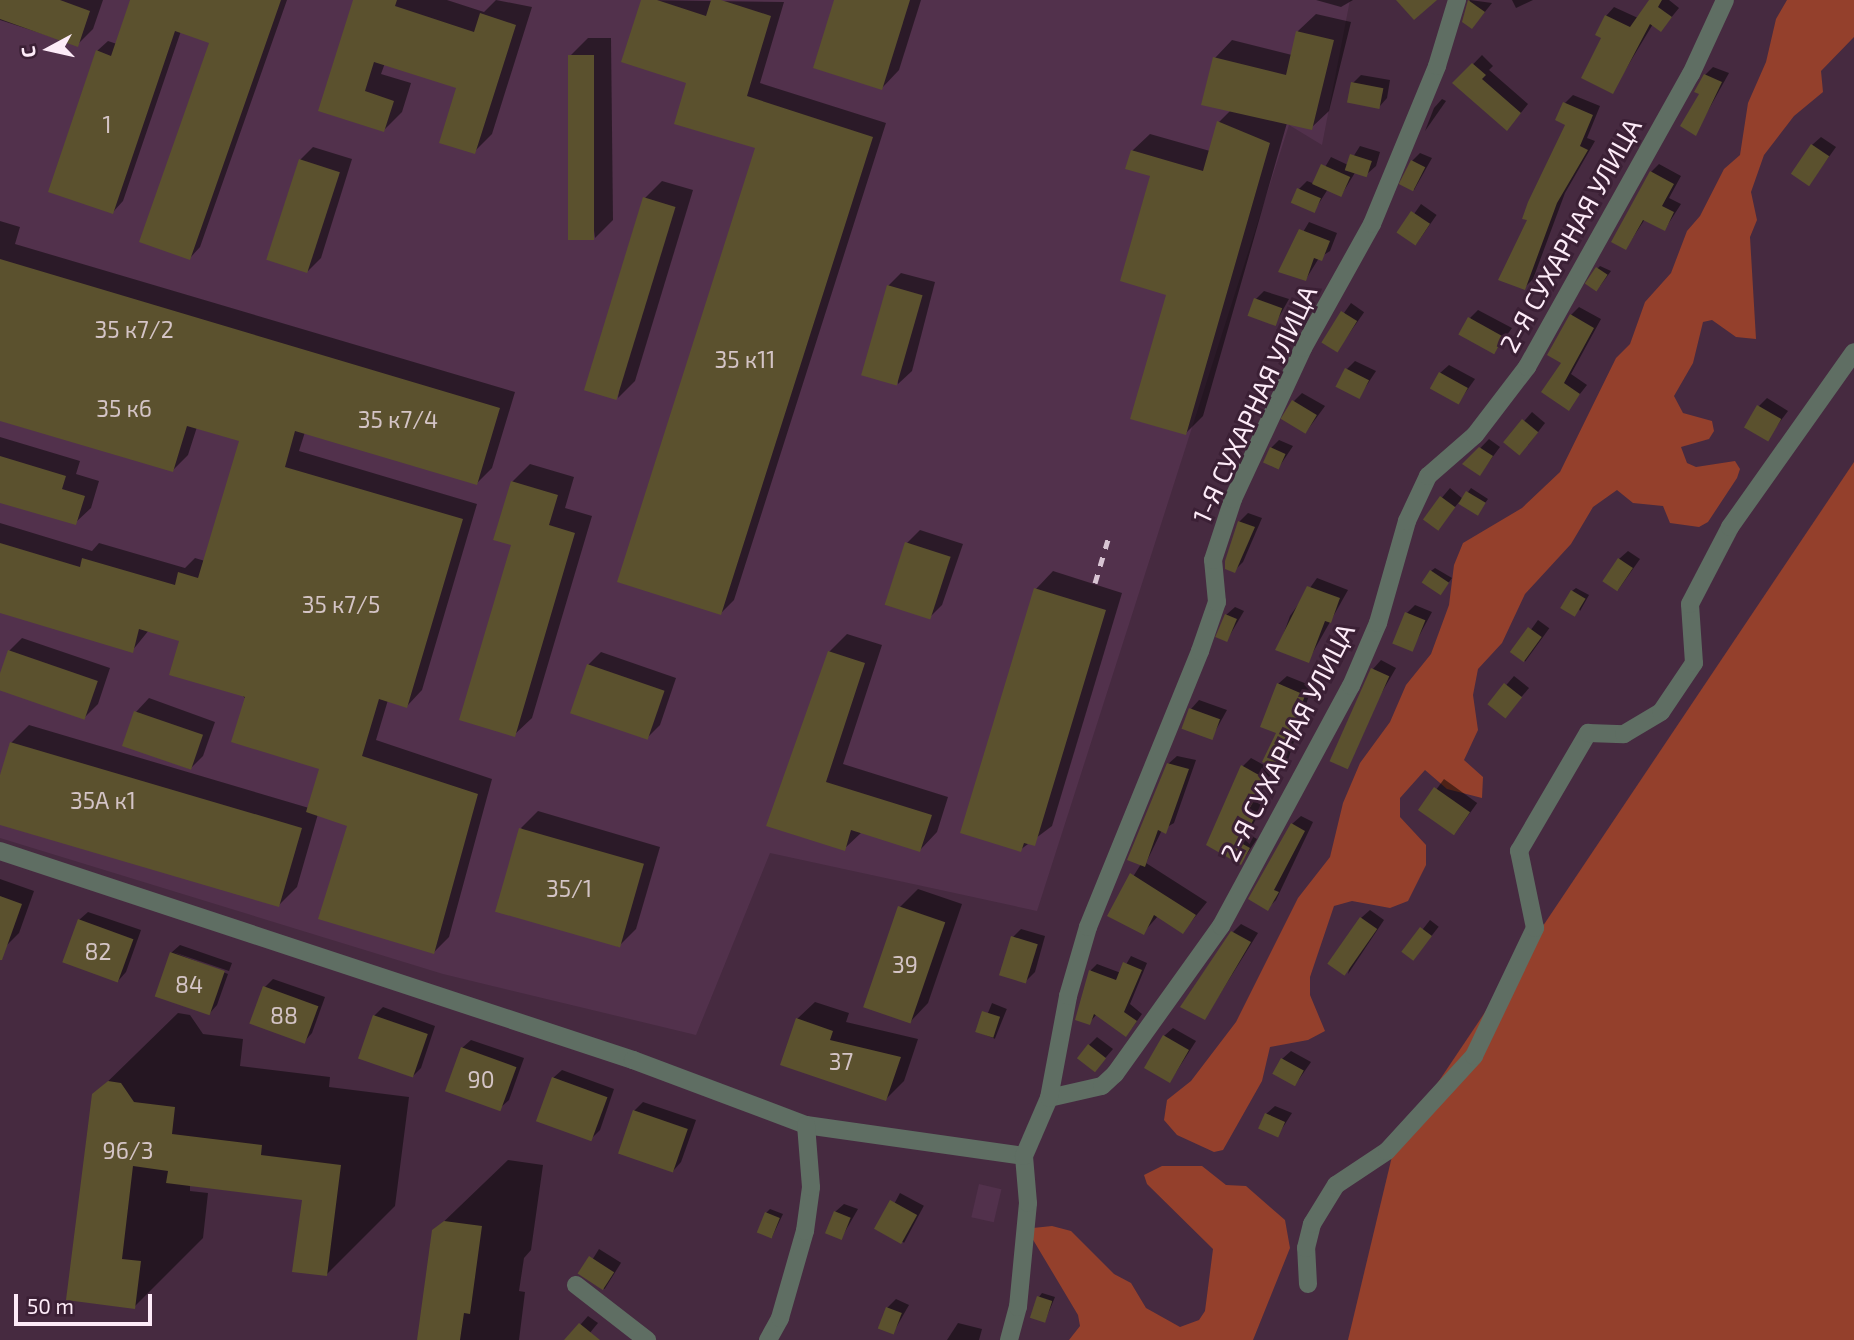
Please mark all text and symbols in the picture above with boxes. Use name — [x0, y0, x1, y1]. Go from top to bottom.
north arrow — [14, 14, 84, 84]
text: С — [16, 45, 40, 59]
house number: 1 — [102, 110, 112, 138]
street label: 2-Я СУХАРНАЯ УЛИЦА — [1493, 113, 1647, 357]
street label: 1-Я СУХАРНАЯ УЛИЦА — [1185, 280, 1323, 528]
house number: 35 к7/2 — [94, 315, 174, 343]
house number: 35 к11 — [715, 345, 775, 373]
house number: 35 к6 — [96, 394, 152, 422]
house number: 35 к7/4 — [358, 405, 438, 433]
house number: 35 к7/5 — [302, 590, 380, 618]
street label: 2-Я СУХАРНАЯ УЛИЦА — [1213, 618, 1361, 866]
house number: 35А к1 — [70, 786, 136, 814]
house number: 35/1 — [546, 874, 592, 902]
house number: 82 — [85, 937, 111, 965]
house number: 39 — [892, 950, 918, 978]
house number: 84 — [175, 970, 203, 998]
house number: 88 — [270, 1001, 298, 1029]
house number: 37 — [829, 1047, 853, 1075]
house number: 90 — [467, 1065, 495, 1093]
house number: 96/3 — [103, 1136, 153, 1164]
scale bar — [18, 1280, 156, 1324]
text: 50 m — [27, 1293, 74, 1318]

